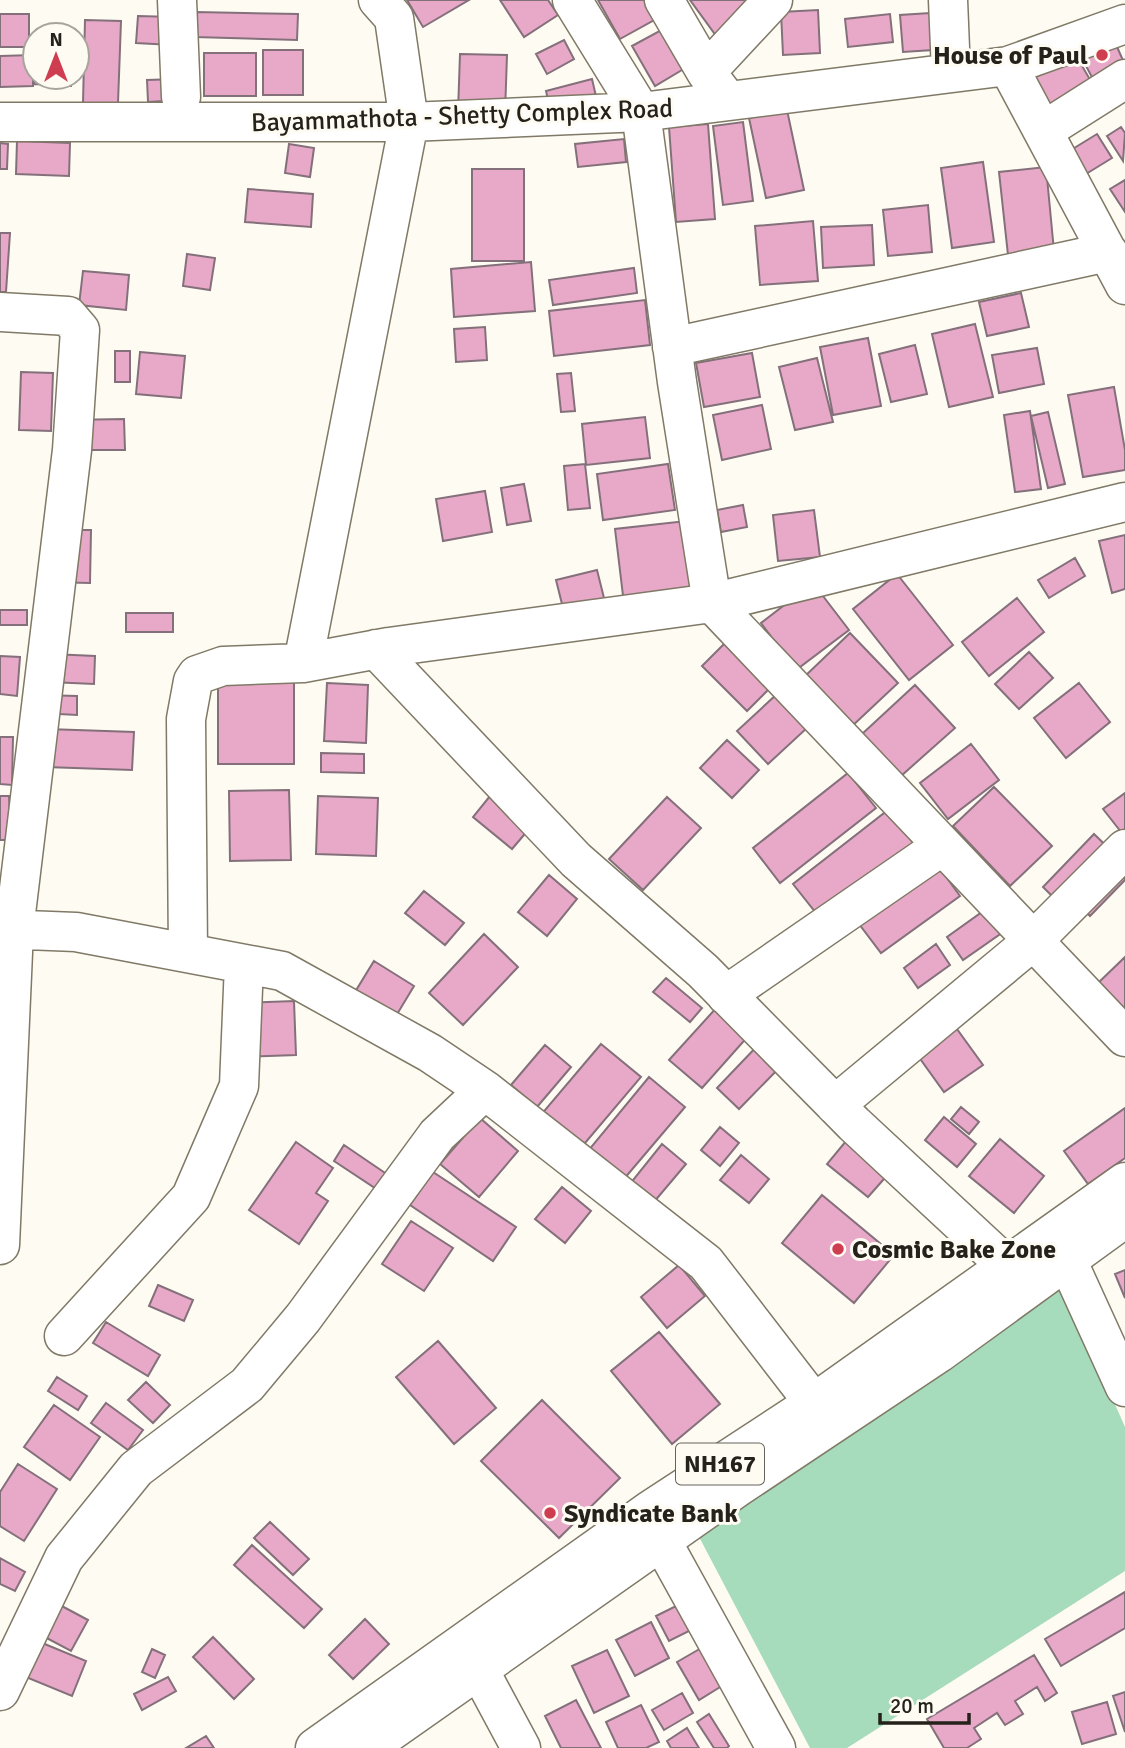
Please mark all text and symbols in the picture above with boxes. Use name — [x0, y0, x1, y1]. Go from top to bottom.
north arrow — [21, 21, 91, 91]
text: N — [49, 28, 63, 52]
place label: House of Paul — [933, 40, 1088, 72]
marker: House of Paul — [1094, 47, 1110, 63]
street label: Bayammathota - Shetty Complex Road — [250, 93, 674, 139]
place label: Cosmic Bake Zone — [852, 1234, 1056, 1266]
marker: Cosmic Bake Zone — [830, 1241, 846, 1257]
road number: NH167 — [676, 1444, 764, 1484]
place label: Syndicate Bank — [564, 1498, 738, 1530]
marker: Syndicate Bank — [542, 1505, 558, 1521]
scale bar — [880, 1682, 969, 1726]
text: 20 m — [890, 1693, 934, 1719]

